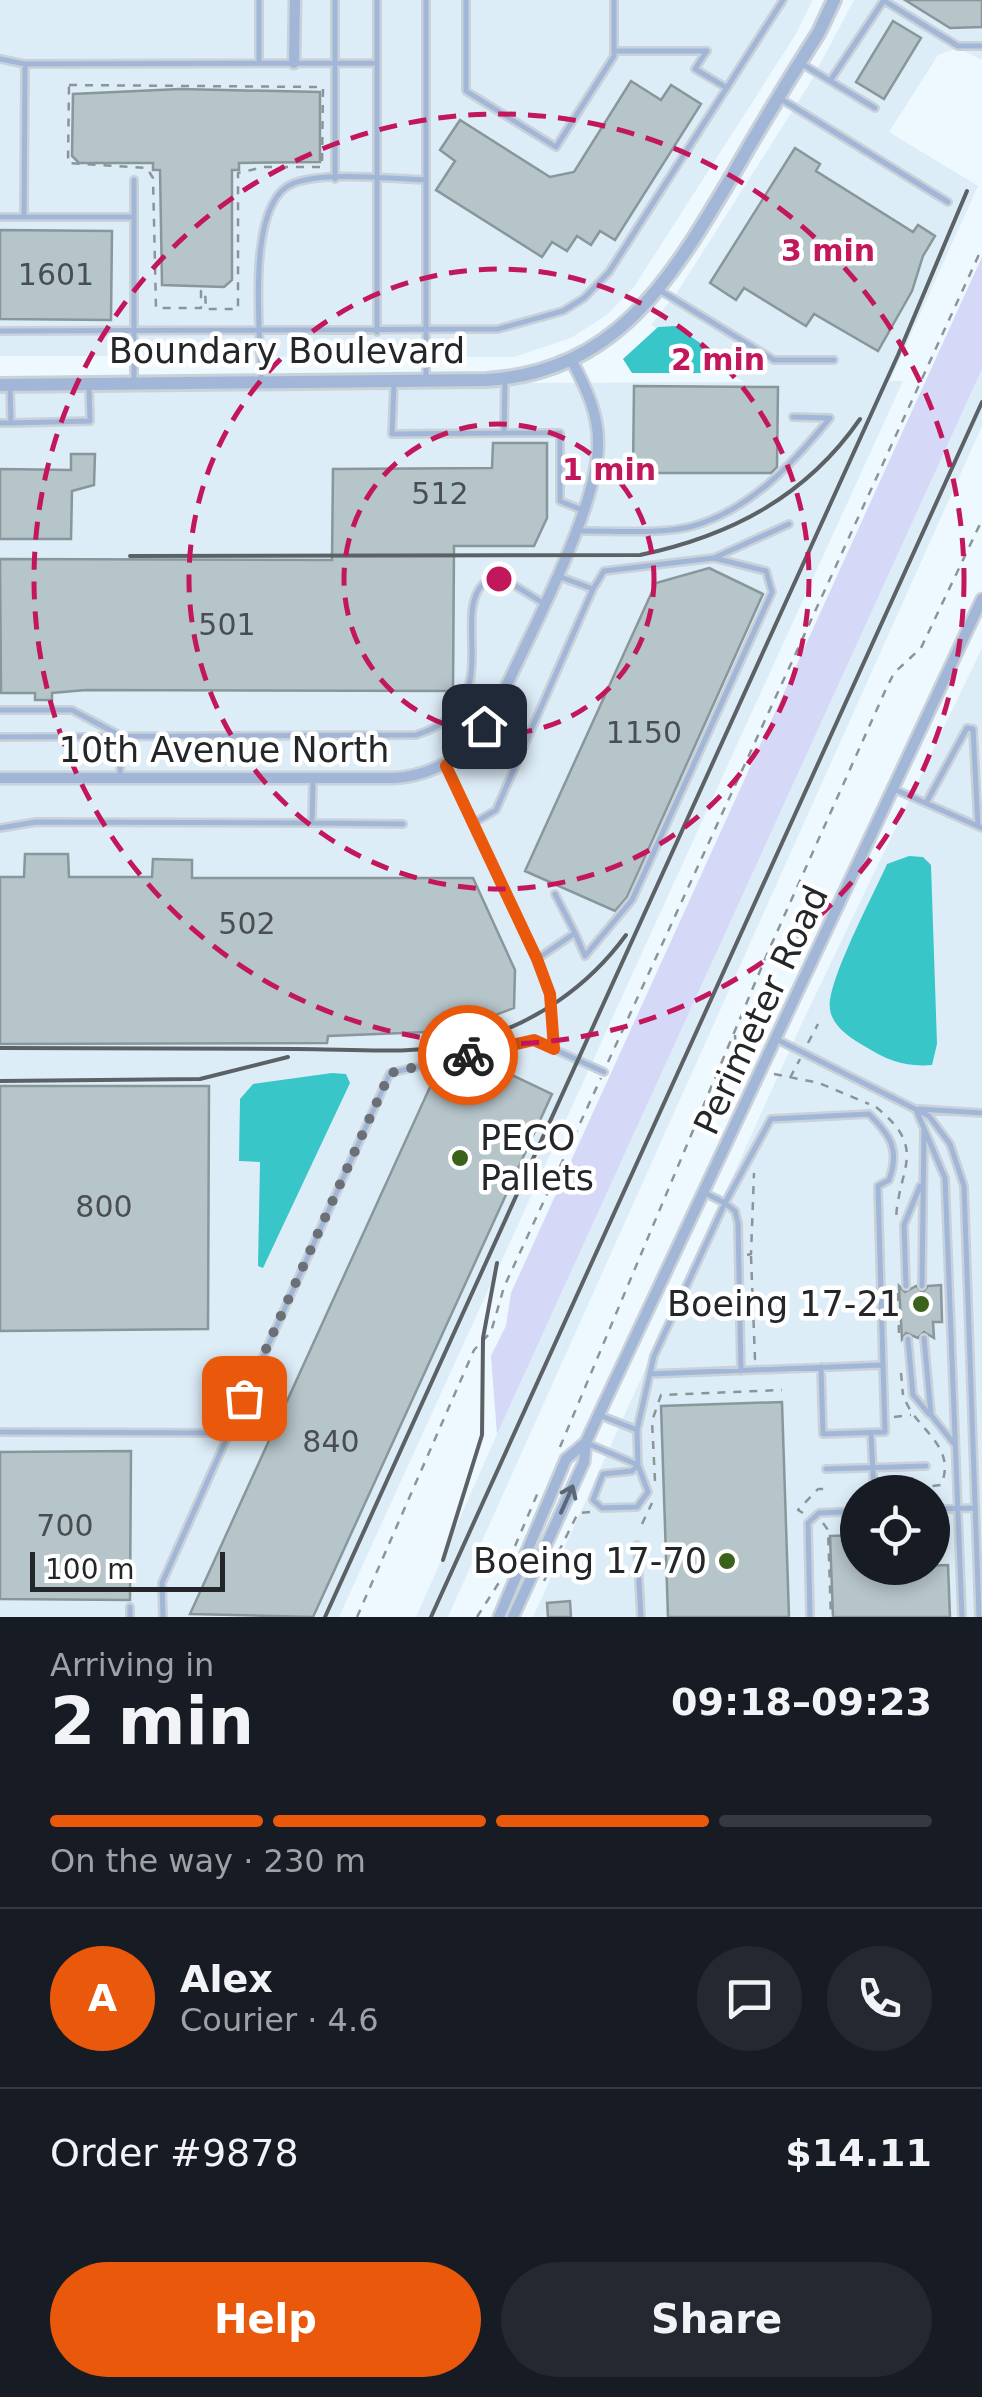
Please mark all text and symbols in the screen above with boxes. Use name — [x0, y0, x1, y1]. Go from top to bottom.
text: 3 min — [781, 233, 875, 268]
house number: 1601 — [18, 257, 94, 292]
street label: Boundary Boulevard — [109, 331, 465, 371]
text: 2 min — [671, 342, 765, 377]
text: 1 min — [562, 452, 656, 487]
house number: 512 — [411, 476, 469, 511]
centre of rings — [481, 561, 517, 597]
house number: 501 — [198, 607, 256, 642]
pin — [442, 684, 527, 769]
icon: home — [457, 699, 512, 754]
house number: 1150 — [606, 715, 682, 750]
street label: 10th Avenue North — [59, 730, 389, 770]
street label: Perimeter Road — [686, 879, 836, 1141]
house number: 502 — [218, 906, 276, 941]
courier — [418, 1005, 518, 1105]
icon: bike — [441, 1028, 496, 1083]
place label: PECO Pallets — [480, 1118, 594, 1198]
marker: PECO Pallets — [449, 1147, 471, 1169]
house number: 800 — [75, 1189, 133, 1224]
place label: Boeing 17-21 — [667, 1284, 901, 1324]
marker: Boeing 17-21 — [910, 1293, 932, 1315]
pin — [202, 1356, 287, 1441]
icon: bag — [217, 1371, 272, 1426]
house number: 840 — [302, 1424, 360, 1459]
map controls — [840, 1475, 950, 1585]
button: locate — [840, 1475, 950, 1585]
one-way arrow — [559, 1484, 577, 1515]
house number: 700 — [36, 1508, 94, 1543]
place label: Boeing 17-70 — [473, 1541, 707, 1581]
scale bar — [30, 1547, 225, 1592]
marker: Boeing 17-70 — [716, 1550, 738, 1572]
text: 100 m — [45, 1553, 135, 1586]
text: Arriving in — [50, 1646, 214, 1684]
text: 09:18–09:23 — [671, 1680, 932, 1724]
text: 2 min — [50, 1684, 254, 1759]
text: On the way · 230 m — [50, 1842, 366, 1880]
button: chat — [697, 1946, 802, 2051]
button: phone — [827, 1946, 932, 2051]
text: Alex — [180, 1957, 273, 2001]
text: A — [88, 1976, 117, 2020]
text: Courier · 4.6 — [180, 2001, 379, 2039]
text: Order #9878 — [50, 2131, 299, 2175]
text: $14.11 — [785, 2131, 932, 2175]
button: Help — [50, 2262, 481, 2377]
button: Share — [501, 2262, 932, 2377]

